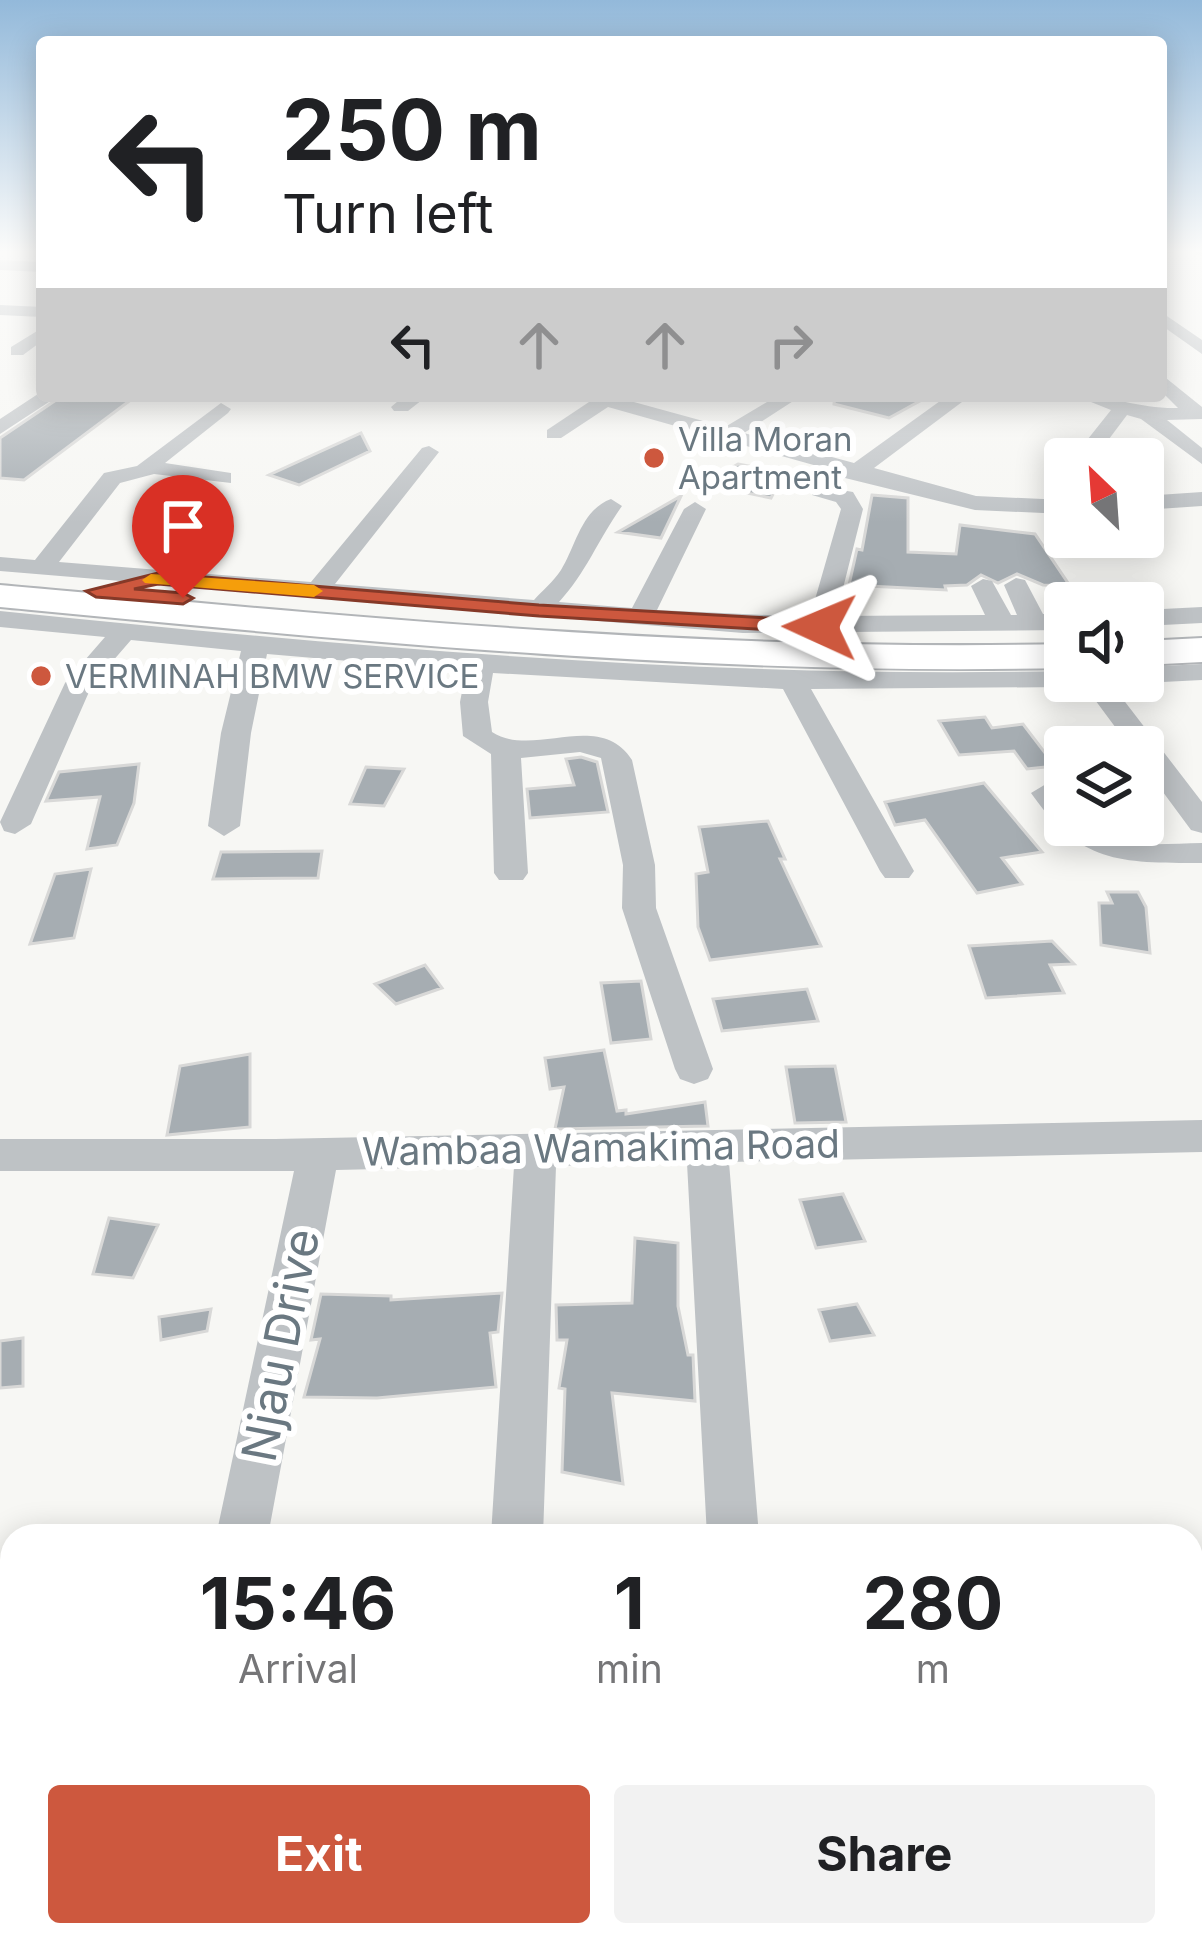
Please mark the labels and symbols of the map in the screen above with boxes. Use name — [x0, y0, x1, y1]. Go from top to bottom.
place label: Villa Moran Apartment — [678, 419, 853, 497]
north arrow — [1044, 438, 1164, 558]
marker: Villa Moran Apartment — [641, 445, 667, 471]
pin — [132, 475, 234, 598]
position arrow — [757, 564, 883, 690]
place label: VERMINAH BMW SERVICE — [65, 656, 479, 696]
marker: VERMINAH BMW SERVICE — [28, 663, 54, 689]
street label: Wambaa Wamakima Road — [362, 1119, 840, 1175]
street label: Njau Drive — [229, 1224, 331, 1466]

